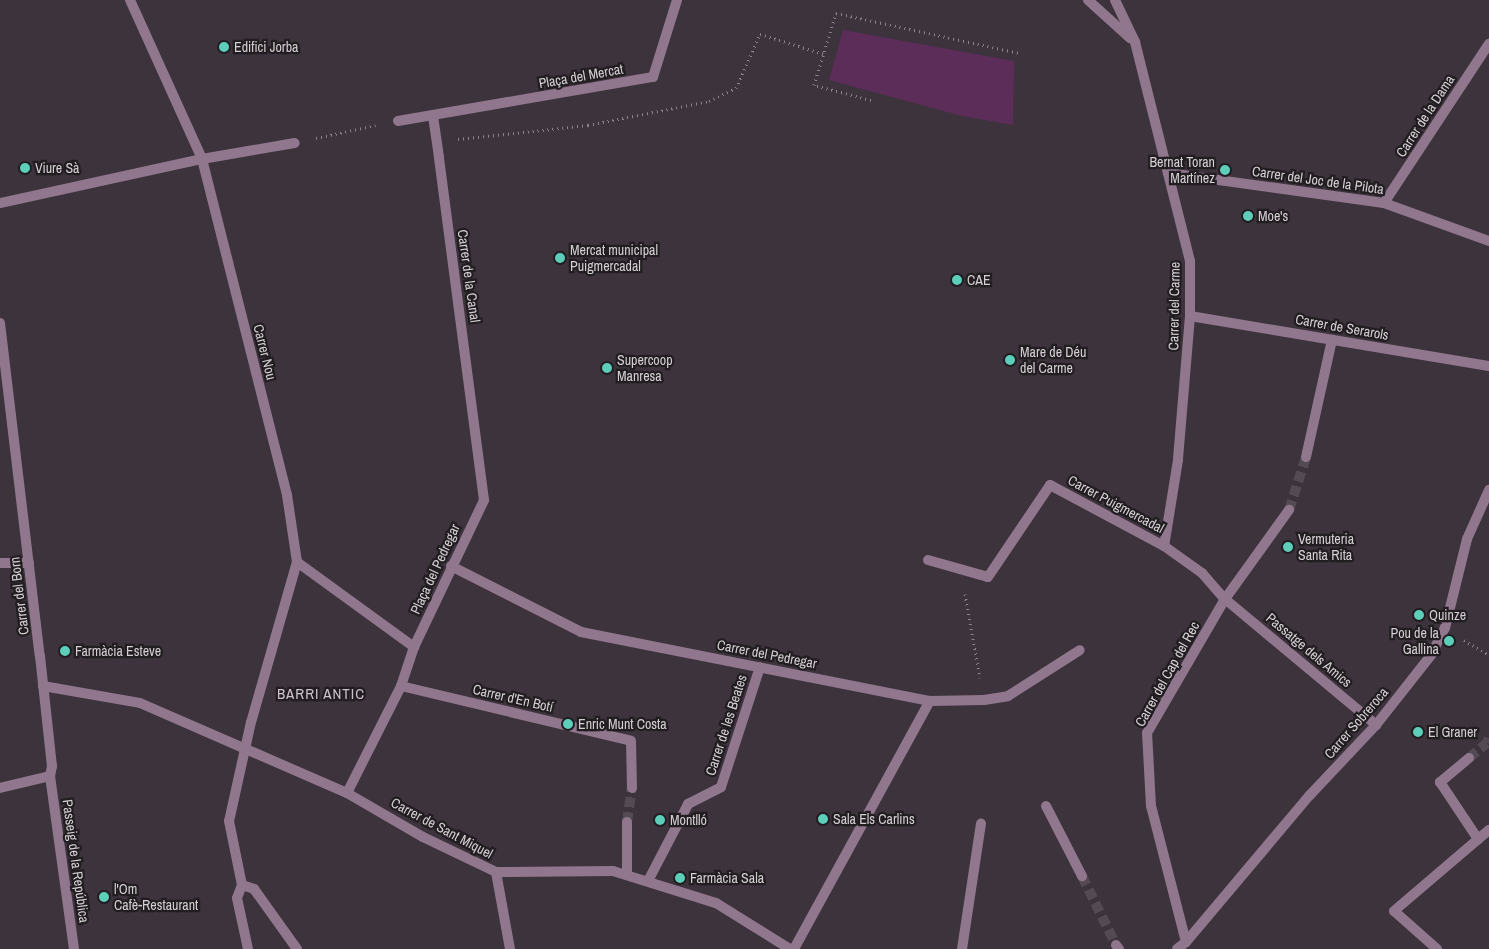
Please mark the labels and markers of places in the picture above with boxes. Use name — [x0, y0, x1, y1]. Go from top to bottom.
place label: Edifici Jorba — [234, 39, 298, 55]
marker: Edifici Jorba — [218, 41, 230, 53]
place label: Bernat Toran Martínez — [1149, 154, 1215, 186]
place label: Viure Sà — [35, 160, 79, 176]
marker: Viure Sà — [19, 162, 31, 174]
marker: Bernat Toran Martínez — [1219, 164, 1231, 176]
place label: Moe's — [1258, 208, 1288, 224]
marker: Moe's — [1242, 210, 1254, 222]
place label: Mercat municipal Puigmercadal — [570, 242, 658, 274]
marker: Mercat municipal Puigmercadal — [554, 252, 566, 264]
place label: CAE — [967, 272, 991, 288]
marker: CAE — [951, 274, 963, 286]
place label: Mare de Déu del Carme — [1020, 344, 1086, 377]
place label: Supercoop Manresa — [617, 352, 673, 384]
marker: Mare de Déu del Carme — [1004, 354, 1016, 366]
marker: Supercoop Manresa — [601, 362, 613, 374]
place label: Vermuteria Santa Rita — [1298, 531, 1354, 564]
marker: Vermuteria Santa Rita — [1282, 541, 1294, 553]
place label: Quinze — [1429, 607, 1466, 623]
marker: Quinze — [1413, 609, 1425, 621]
place label: Pou de la Gallina — [1390, 625, 1439, 658]
marker: Pou de la Gallina — [1443, 635, 1455, 647]
place label: Farmàcia Esteve — [75, 643, 161, 659]
marker: Farmàcia Esteve — [59, 645, 71, 657]
place label: Enric Munt Costa — [578, 716, 667, 732]
marker: Enric Munt Costa — [562, 718, 574, 730]
place label: El Graner — [1428, 724, 1477, 740]
marker: El Graner — [1412, 726, 1424, 738]
place label: Sala Els Carlins — [833, 811, 915, 827]
place label: Montlló — [670, 812, 707, 828]
marker: Sala Els Carlins — [817, 813, 829, 825]
marker: Montlló — [654, 814, 666, 826]
place label: Farmàcia Sala — [690, 870, 764, 886]
marker: Farmàcia Sala — [674, 872, 686, 884]
place label: l'Om Cafè-Restaurant — [114, 881, 198, 914]
marker: l'Om Cafè-Restaurant — [98, 891, 110, 903]

